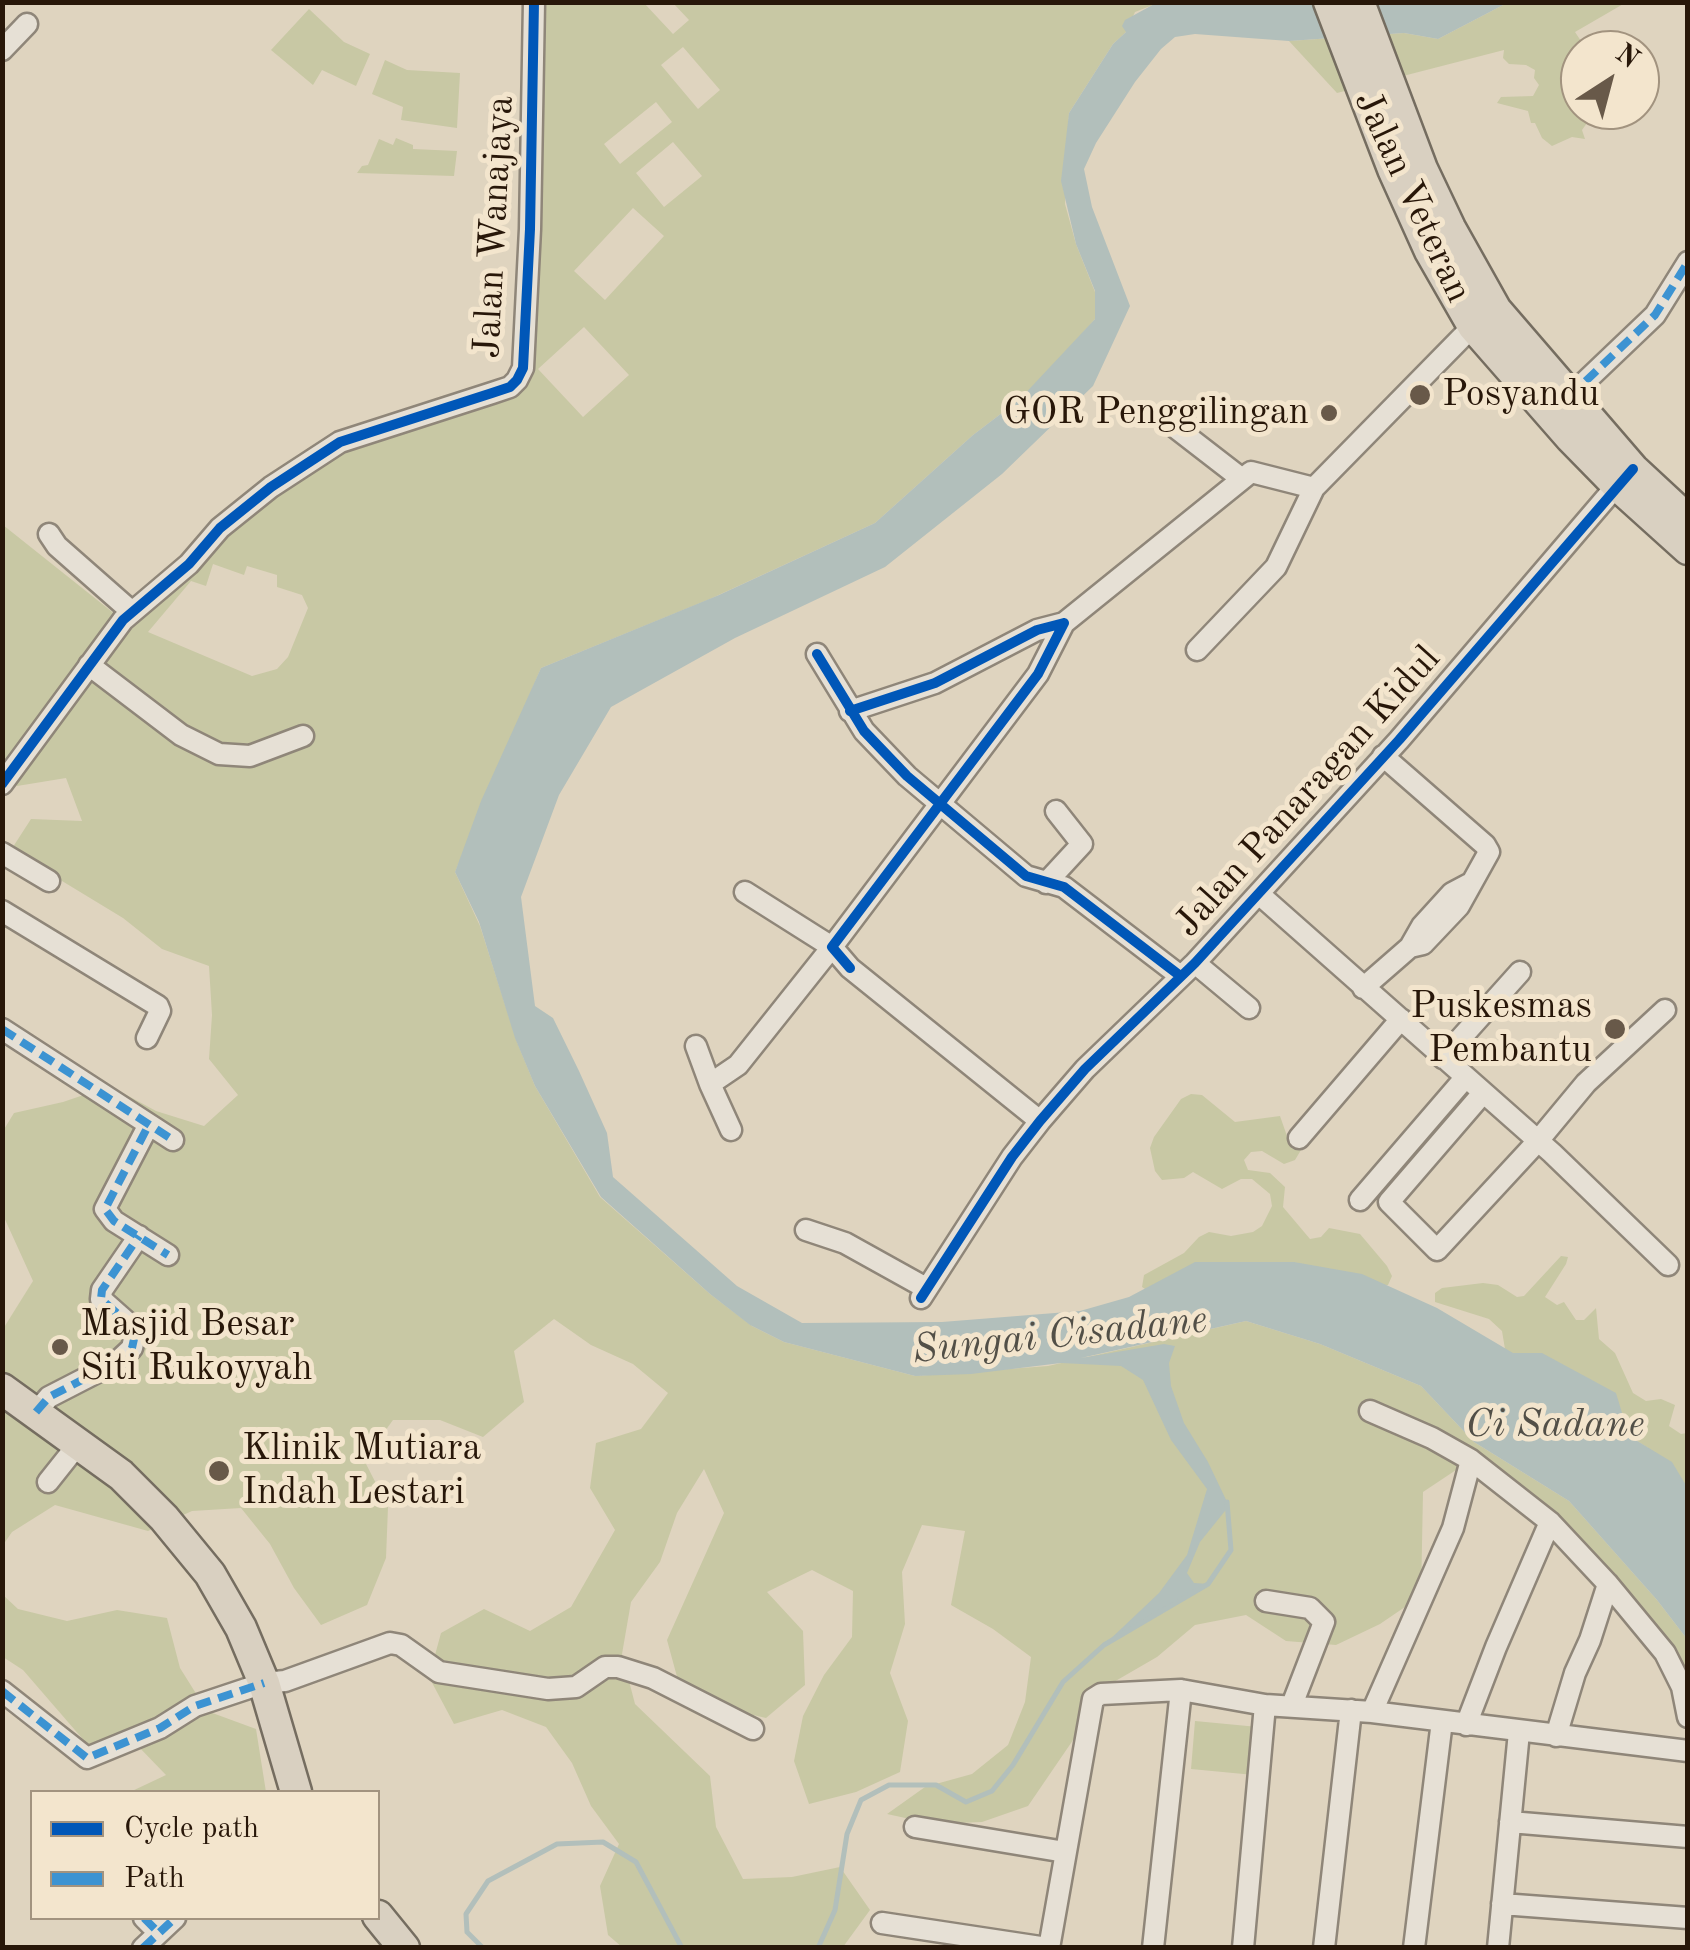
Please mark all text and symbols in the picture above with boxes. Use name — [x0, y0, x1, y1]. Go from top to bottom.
north arrow — [1560, 30, 1660, 130]
text: N — [1610, 40, 1643, 75]
street label: Jalan Veteran — [1343, 84, 1481, 310]
street label: Jalan Wanajaya — [465, 94, 525, 360]
place label: Posyandu — [1442, 372, 1600, 418]
marker: Posyandu — [1407, 382, 1433, 408]
place label: GOR Penggilingan — [1003, 390, 1309, 436]
marker: GOR Penggilingan — [1318, 402, 1340, 424]
street label: Jalan Panaragan Kidul — [1165, 637, 1451, 947]
place label: Puskesmas Pembantu — [1410, 984, 1592, 1074]
marker: Puskesmas Pembantu — [1602, 1016, 1628, 1042]
water label: Sungai Cisadane — [910, 1297, 1210, 1375]
place label: Masjid Besar Siti Rukoyyah — [80, 1302, 313, 1392]
marker: Masjid Besar Siti Rukoyyah — [49, 1336, 71, 1358]
water label: Ci Sadane — [1465, 1402, 1645, 1450]
place label: Klinik Mutiara Indah Lestari — [242, 1426, 481, 1516]
marker: Klinik Mutiara Indah Lestari — [206, 1458, 232, 1484]
legend — [30, 1790, 380, 1920]
text: Cycle path — [124, 1814, 259, 1844]
text: Path — [124, 1864, 185, 1894]

